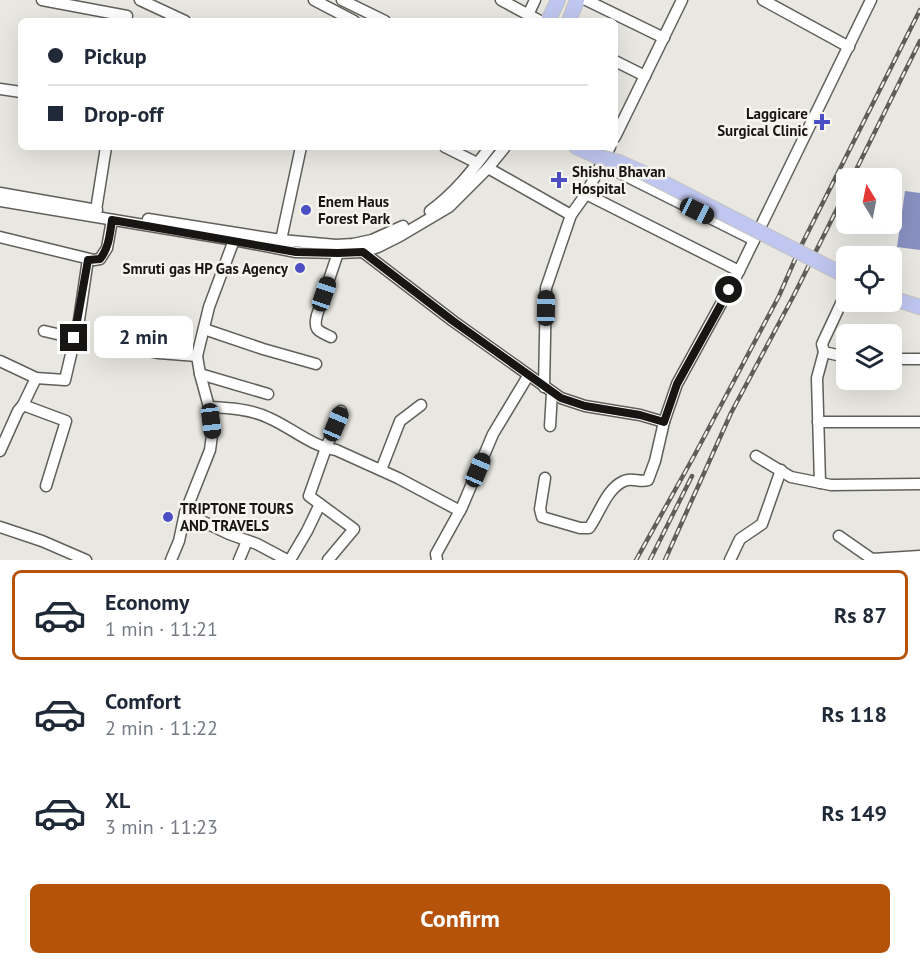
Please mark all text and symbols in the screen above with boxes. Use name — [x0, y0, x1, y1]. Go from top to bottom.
text: Pickup — [84, 42, 147, 70]
text: Drop-off — [84, 100, 163, 128]
place label: Laggicare Surgical Clinic — [717, 104, 809, 140]
marker: Laggicare Surgical Clinic — [813, 113, 831, 131]
place label: Shishu Bhavan Hospital — [572, 162, 666, 198]
north arrow — [836, 168, 902, 234]
map controls — [836, 168, 902, 390]
marker: Shishu Bhavan Hospital — [550, 171, 568, 189]
place label: Enem Haus Forest Park — [318, 192, 391, 228]
car — [677, 195, 717, 227]
marker: Enem Haus Forest Park — [299, 203, 313, 217]
button: locate — [836, 246, 902, 312]
place label: Smruti gas HP Gas Agency — [122, 259, 289, 278]
marker: Smruti gas HP Gas Agency — [293, 261, 307, 275]
car — [310, 274, 338, 314]
route start — [715, 276, 742, 303]
car — [537, 290, 555, 326]
callout: 2 min — [95, 317, 194, 359]
route end — [60, 324, 87, 351]
text: 2 min — [119, 324, 168, 350]
button: layers — [836, 324, 902, 390]
car — [200, 402, 222, 440]
car — [321, 404, 351, 444]
car — [463, 450, 493, 490]
place label: TRIPTONE TOURS AND TRAVELS — [180, 499, 294, 535]
marker: TRIPTONE TOURS AND TRAVELS — [161, 510, 175, 524]
icon: car — [33, 588, 87, 642]
text: Economy — [105, 588, 189, 616]
text: Rs 87 — [834, 601, 887, 629]
text: 1 min · 11:21 — [105, 616, 218, 642]
icon: car — [33, 687, 87, 741]
text: Comfort — [105, 687, 181, 715]
text: Rs 118 — [821, 700, 887, 728]
text: 2 min · 11:22 — [105, 715, 218, 741]
icon: car — [33, 786, 87, 840]
text: XL — [105, 786, 130, 814]
text: Rs 149 — [821, 799, 887, 827]
text: 3 min · 11:23 — [105, 814, 218, 840]
button: Confirm — [30, 884, 890, 953]

